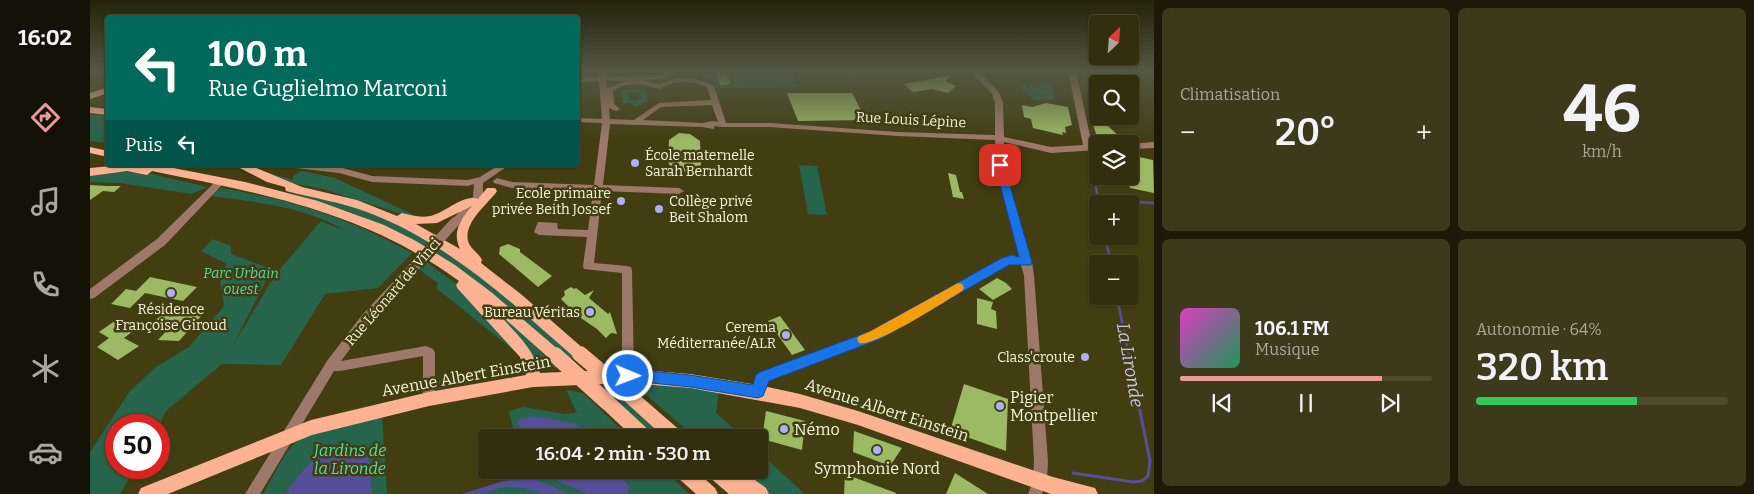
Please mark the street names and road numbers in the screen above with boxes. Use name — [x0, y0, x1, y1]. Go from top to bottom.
street label: Rue Louis Lépine — [855, 109, 967, 131]
street label: Rue Léonard de Vinci — [342, 235, 444, 349]
street label: Avenue Albert Einstein — [380, 352, 552, 400]
street label: Avenue Albert Einstein — [803, 375, 971, 445]

